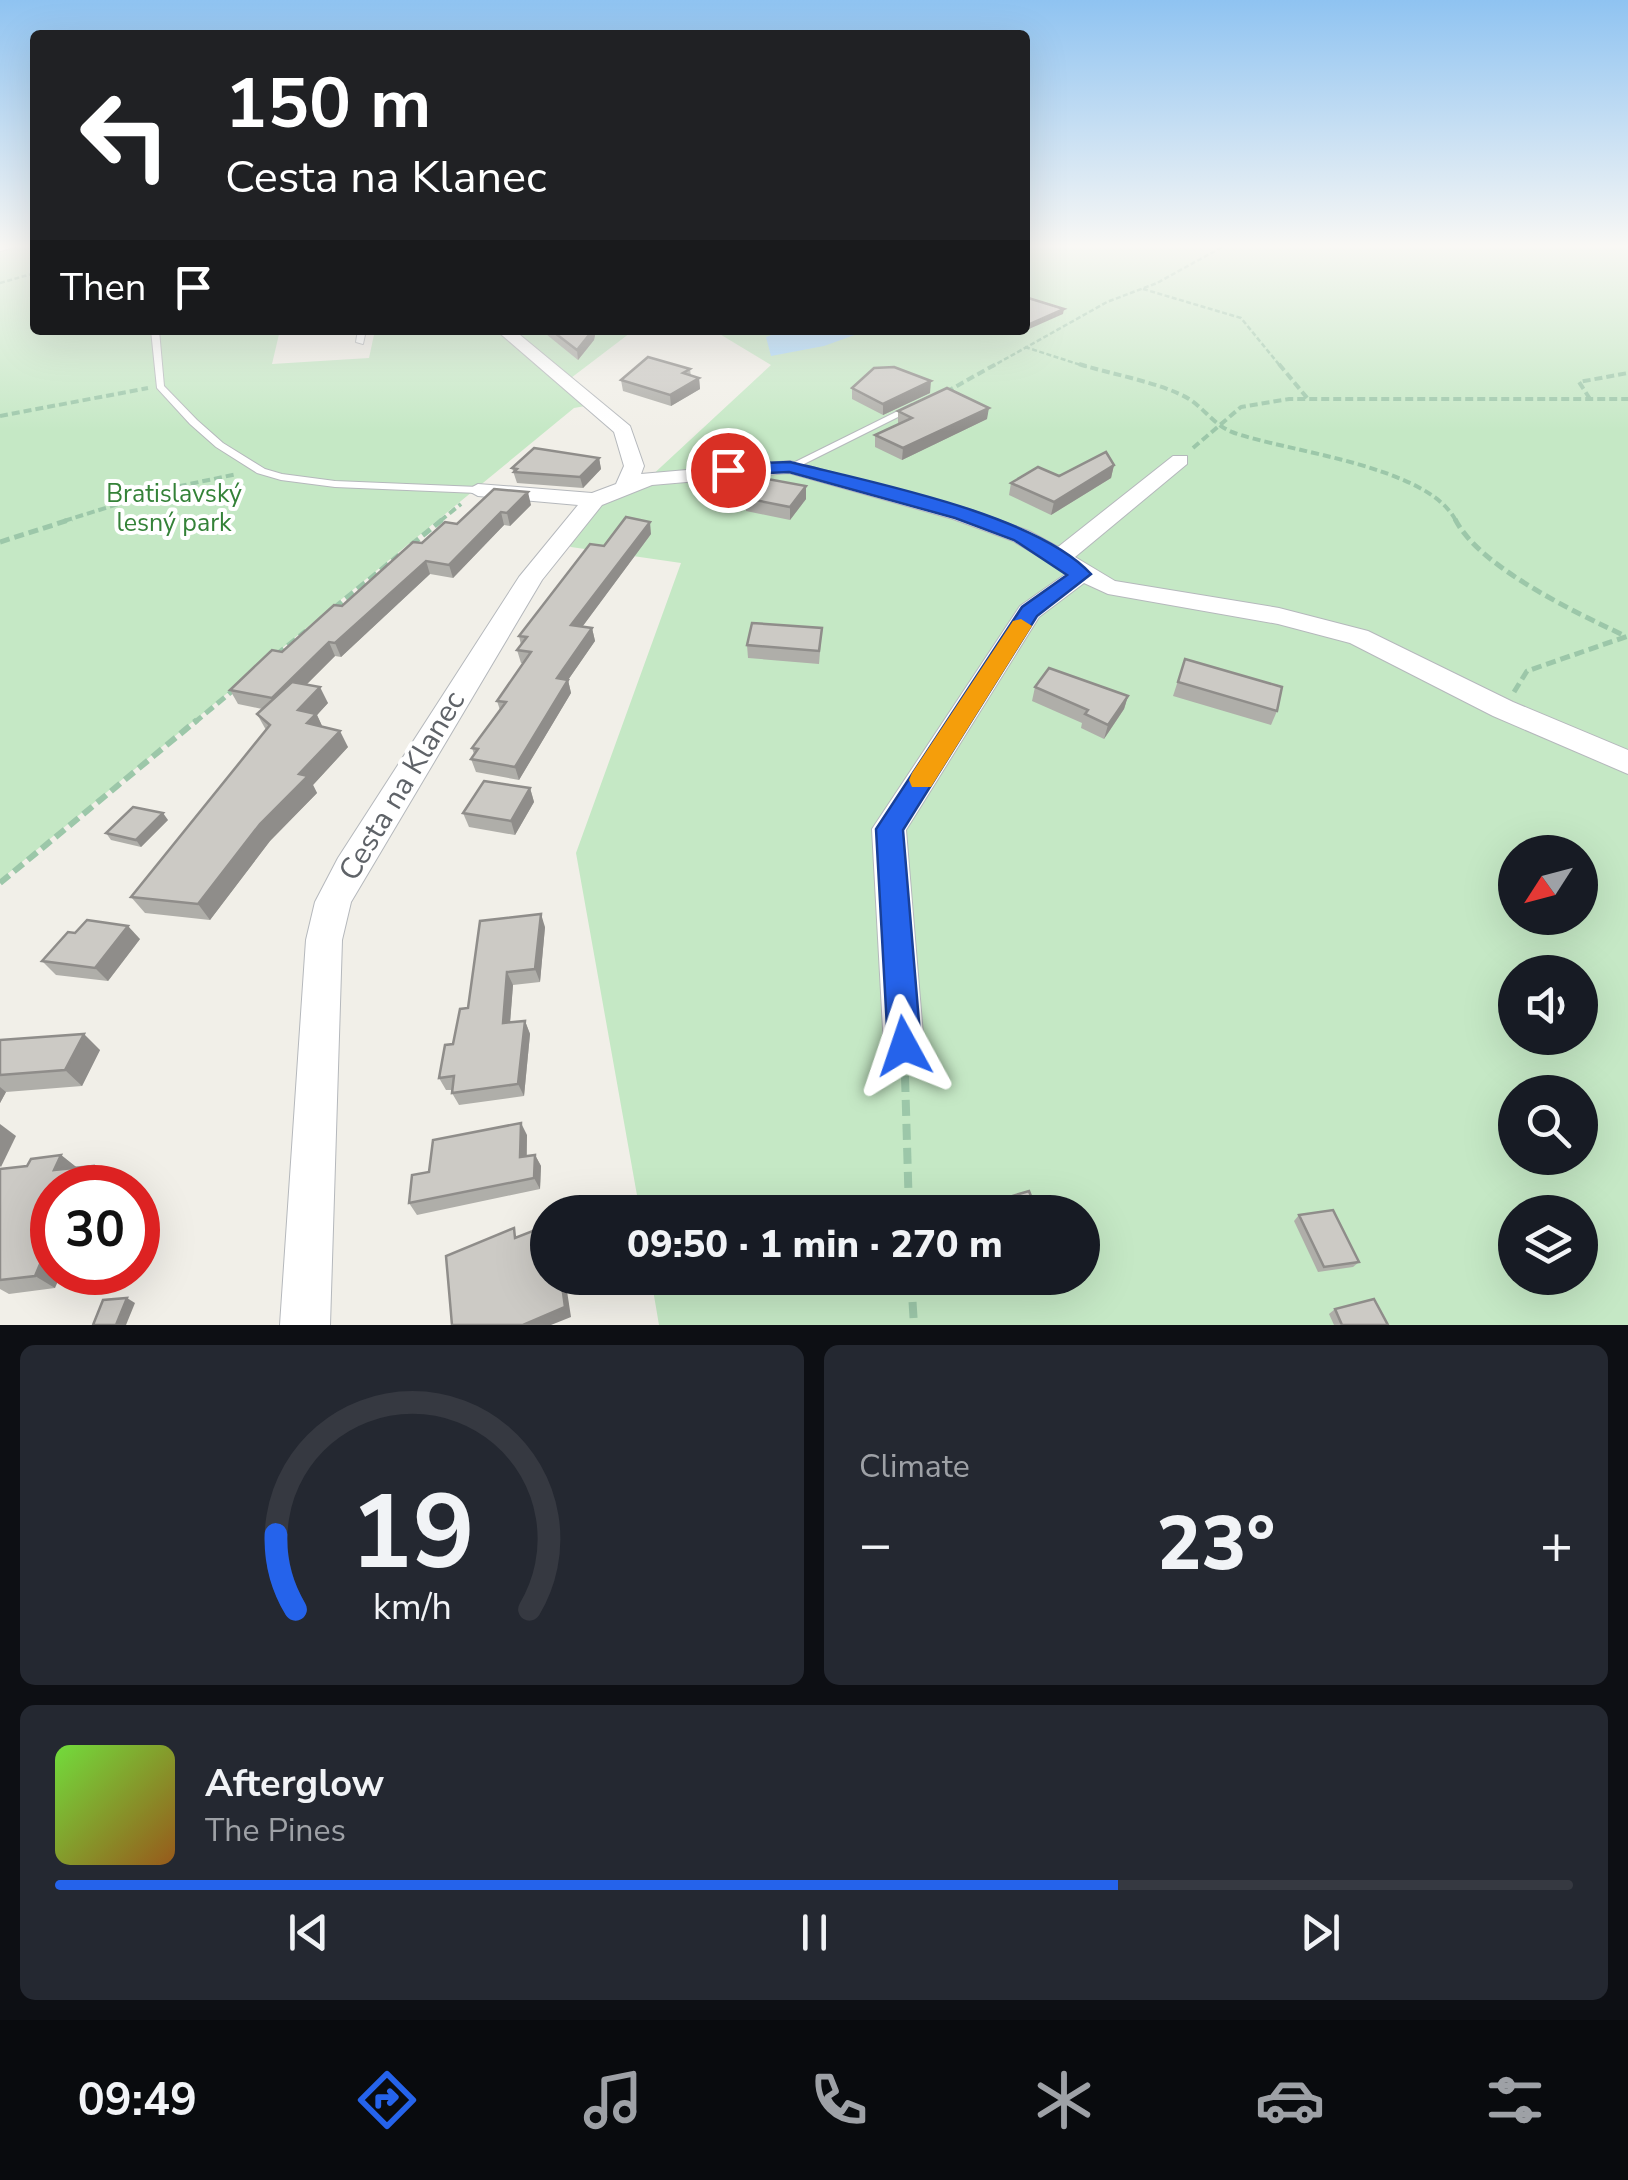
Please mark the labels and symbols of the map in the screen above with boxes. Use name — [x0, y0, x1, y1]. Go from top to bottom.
pin — [686, 428, 771, 513]
park label: Bratislavský lesný park — [106, 477, 242, 540]
street label: Cesta na Klanec — [329, 683, 475, 889]
north arrow — [1498, 835, 1598, 935]
position arrow — [852, 994, 956, 1098]
speed limit sign: 30 — [30, 1165, 160, 1295]

